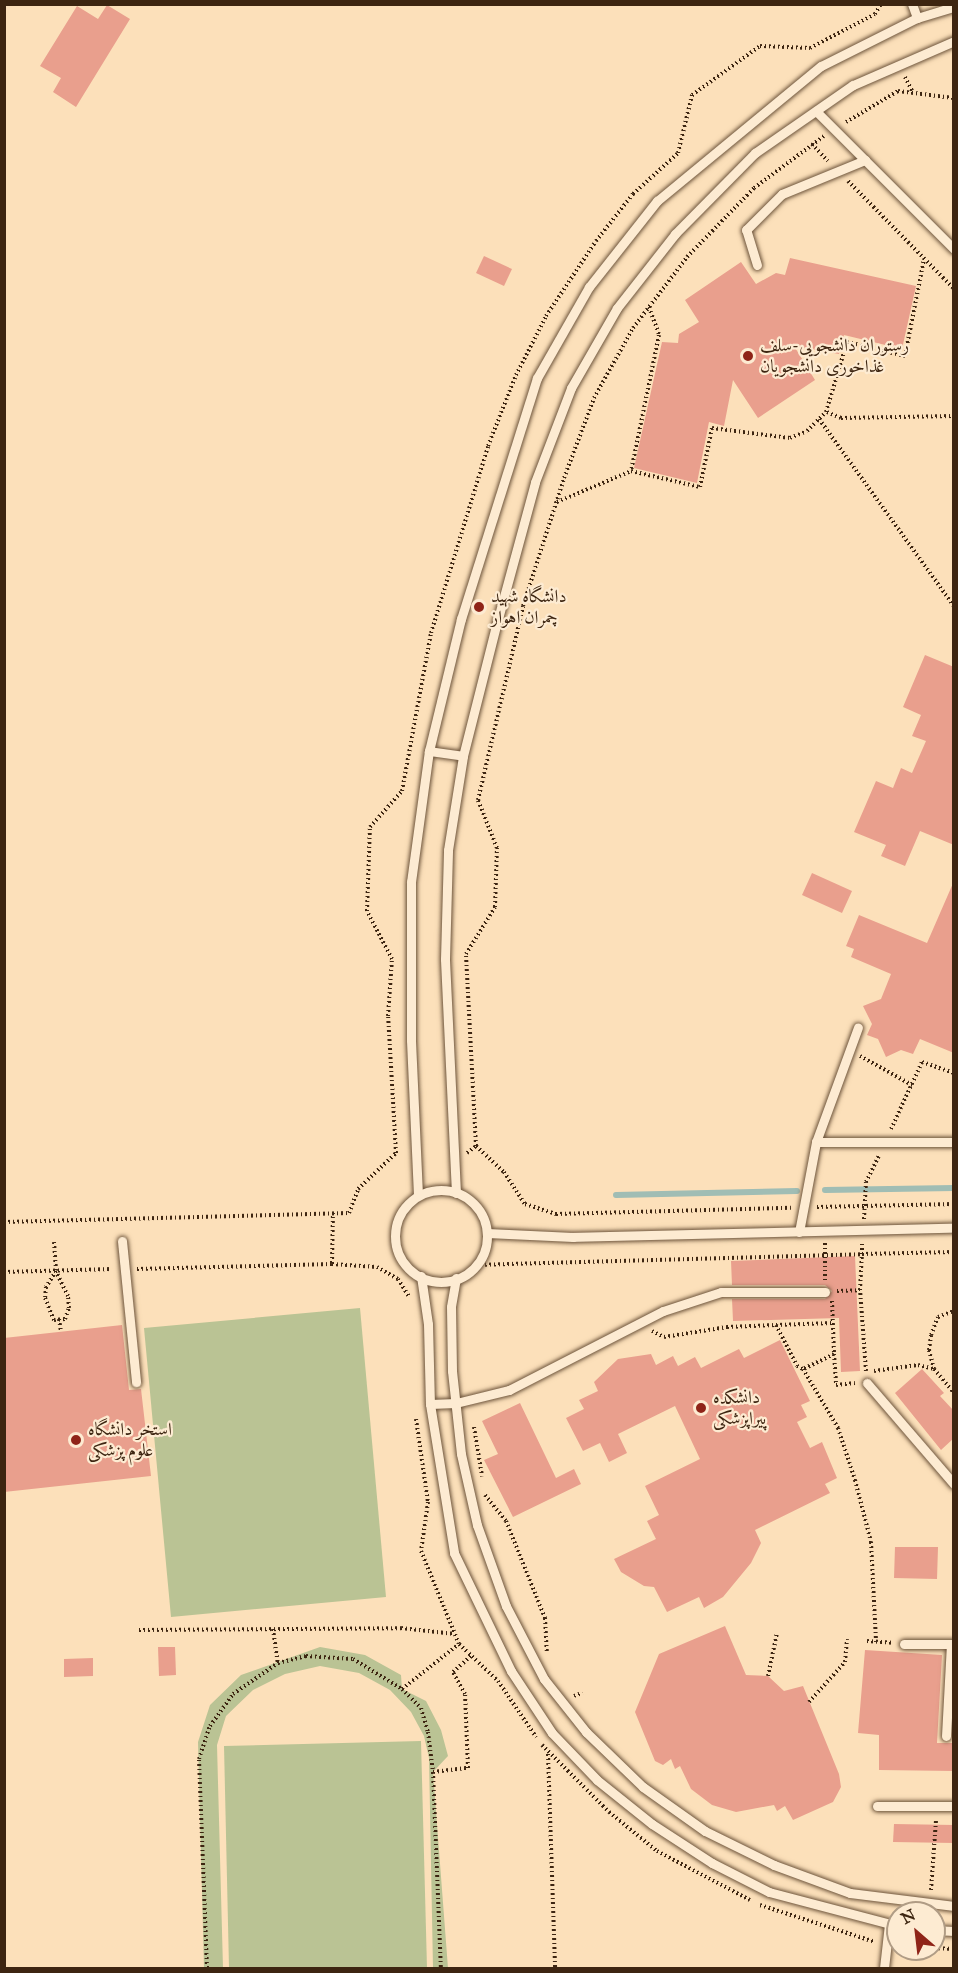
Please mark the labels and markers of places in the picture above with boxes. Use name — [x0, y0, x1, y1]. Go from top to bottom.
place label: رستوران دانشجویی-سلف غذاخوری دانشجویان — [760, 335, 909, 378]
marker: رستوران دانشجویی-سلف غذاخوری دانشجویان — [741, 349, 755, 363]
place label: دانشگاه شهید چمران اهواز — [491, 586, 567, 628]
marker: دانشگاه شهید چمران اهواز — [472, 600, 486, 614]
place label: دانشکده پیراپزشکی — [713, 1387, 766, 1430]
marker: دانشکده پیراپزشکی — [694, 1401, 708, 1415]
place label: استخر دانشگاه علوم پزشکی — [88, 1419, 172, 1462]
marker: استخر دانشگاه علوم پزشکی — [69, 1433, 83, 1447]

